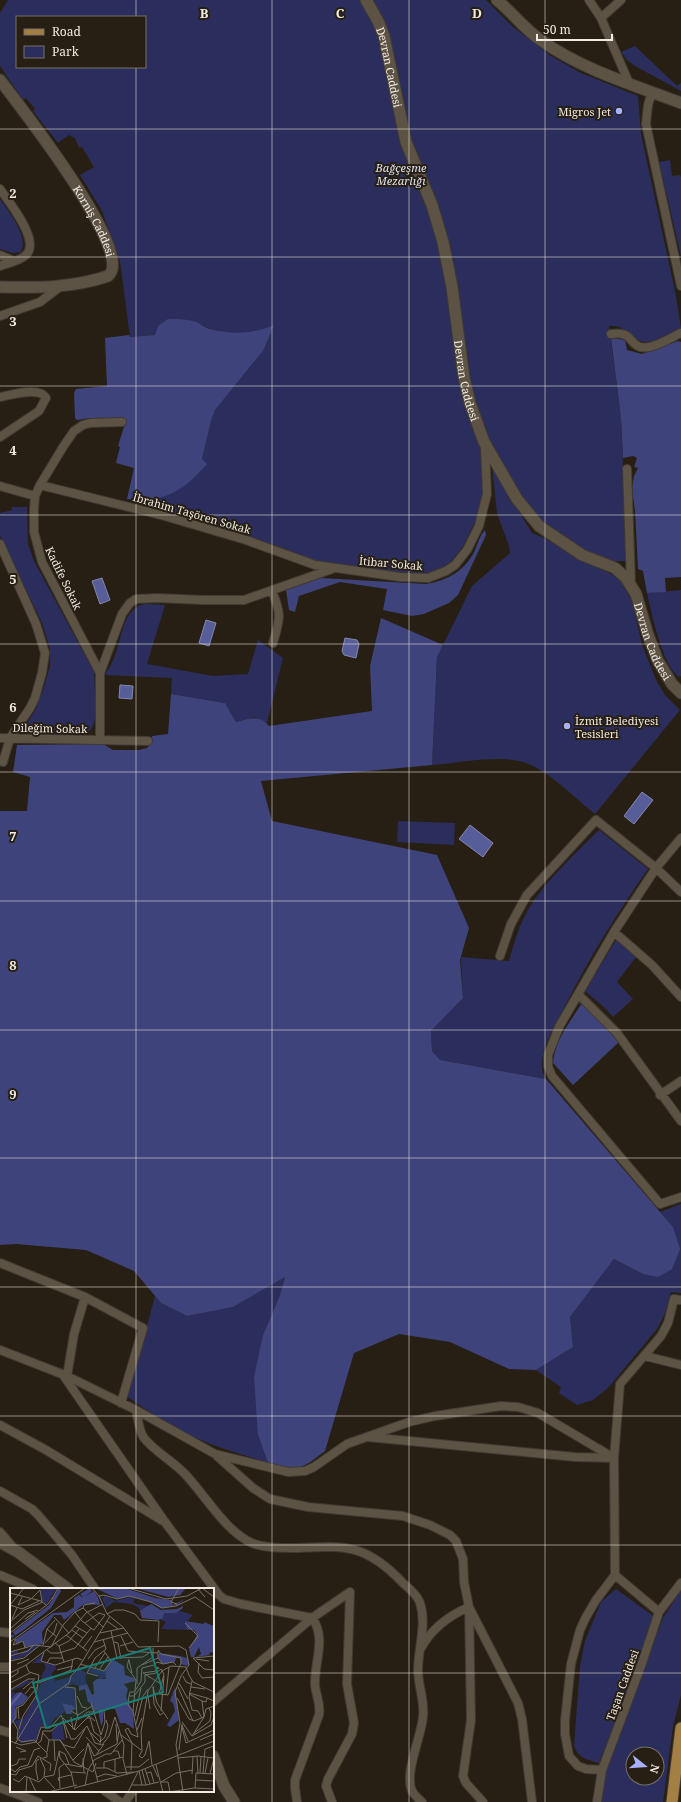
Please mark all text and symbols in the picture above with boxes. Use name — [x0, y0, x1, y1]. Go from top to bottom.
text: B — [200, 4, 209, 22]
text: C — [336, 4, 345, 22]
text: D — [472, 4, 482, 22]
legend — [16, 16, 146, 68]
scale bar — [537, 16, 612, 42]
text: 50 m — [543, 21, 571, 38]
text: Road — [52, 23, 82, 40]
street label: Devran Caddesi — [374, 24, 406, 109]
text: Park — [52, 43, 80, 60]
place label: Migros Jet — [558, 104, 611, 119]
marker: Migros Jet — [614, 106, 624, 116]
park label: Bağçeşme Mezarlığı — [375, 160, 427, 188]
street label: Korniş Caddesi — [70, 182, 119, 258]
text: 2 — [9, 184, 17, 202]
text: 3 — [9, 312, 17, 330]
street label: Devran Caddesi — [452, 339, 483, 423]
text: 4 — [9, 441, 17, 459]
street label: İbrahim Taşören Sokak — [131, 489, 253, 537]
street label: Kadife Sokak — [42, 544, 86, 613]
street label: İtibar Sokak — [359, 553, 424, 573]
text: 5 — [9, 570, 17, 588]
street label: Devran Caddesi — [631, 600, 675, 683]
text: 6 — [9, 698, 17, 716]
place label: İzmit Belediyesi Tesisleri — [575, 713, 659, 741]
street label: Dileğim Sokak — [12, 720, 88, 736]
marker: İzmit Belediyesi Tesisleri — [562, 721, 572, 731]
text: 7 — [9, 827, 17, 845]
text: 8 — [9, 956, 17, 974]
text: 9 — [9, 1085, 17, 1103]
inset map — [10, 1588, 214, 1792]
street label: Taşan Caddesi — [602, 1647, 642, 1723]
north arrow — [625, 1746, 665, 1786]
text: N — [647, 1763, 663, 1776]

